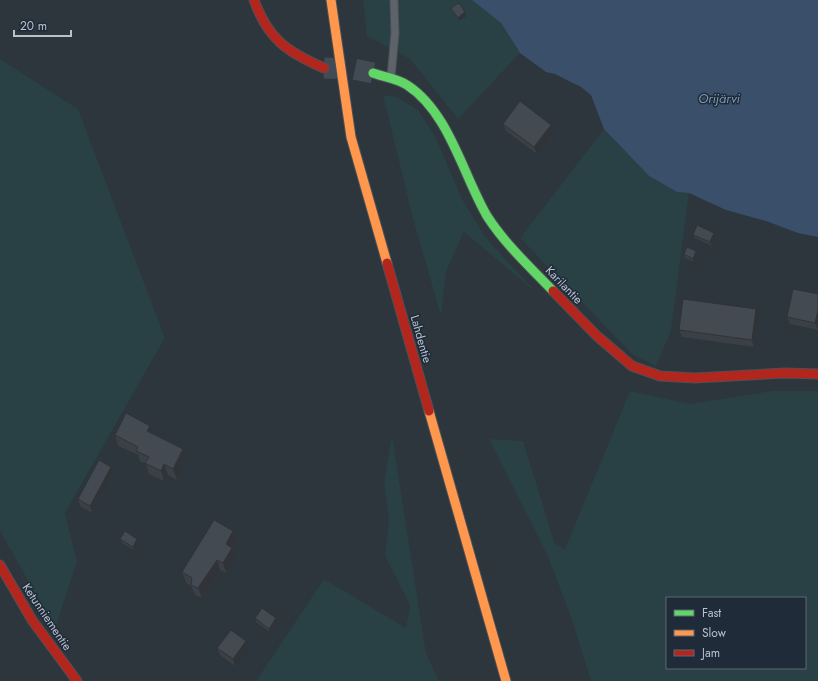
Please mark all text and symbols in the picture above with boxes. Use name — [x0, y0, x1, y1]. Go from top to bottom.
scale bar — [14, 12, 71, 38]
text: 20 m — [20, 17, 47, 35]
water label: Orijärvi — [698, 89, 740, 108]
street label: Karilantie — [541, 262, 587, 308]
street label: Lahdentie — [406, 313, 436, 365]
street label: Ketunniementie — [18, 580, 76, 654]
legend — [666, 597, 806, 669]
text: Fast — [702, 604, 721, 622]
text: Slow — [702, 624, 727, 642]
text: Jam — [700, 644, 720, 662]

